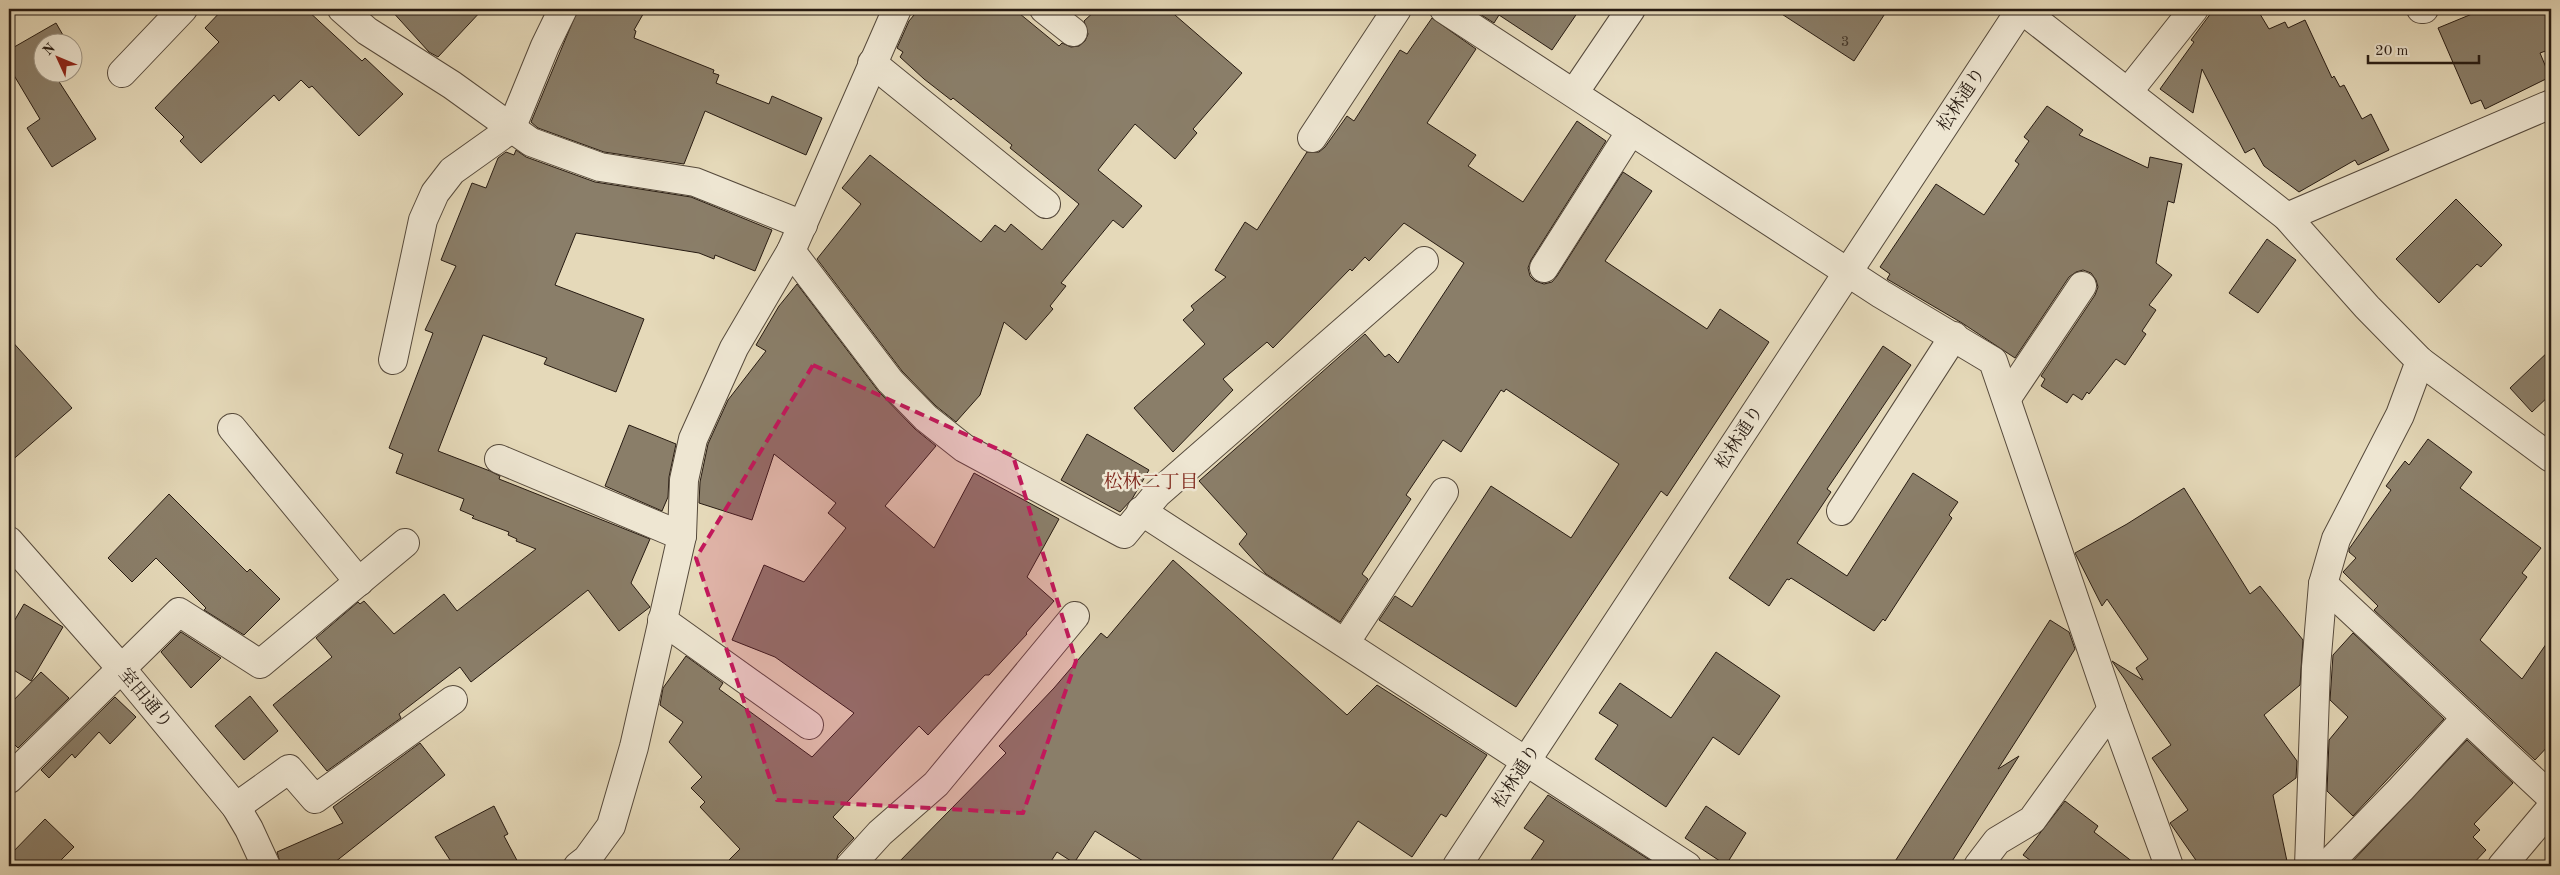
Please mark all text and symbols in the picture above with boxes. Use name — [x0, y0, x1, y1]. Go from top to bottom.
north arrow — [32, 32, 82, 82]
scale bar — [2368, 32, 2479, 64]
house number: 3 — [1841, 35, 1849, 50]
text: N — [41, 41, 58, 58]
text: 20 m — [2375, 44, 2409, 59]
street label: 松林通り — [1933, 63, 1989, 135]
street label: 松林通り — [1711, 401, 1767, 473]
district label: 松林二丁目 — [1103, 472, 1199, 493]
street label: 室田通り — [115, 664, 177, 732]
street label: 松林通り — [1488, 740, 1544, 812]

